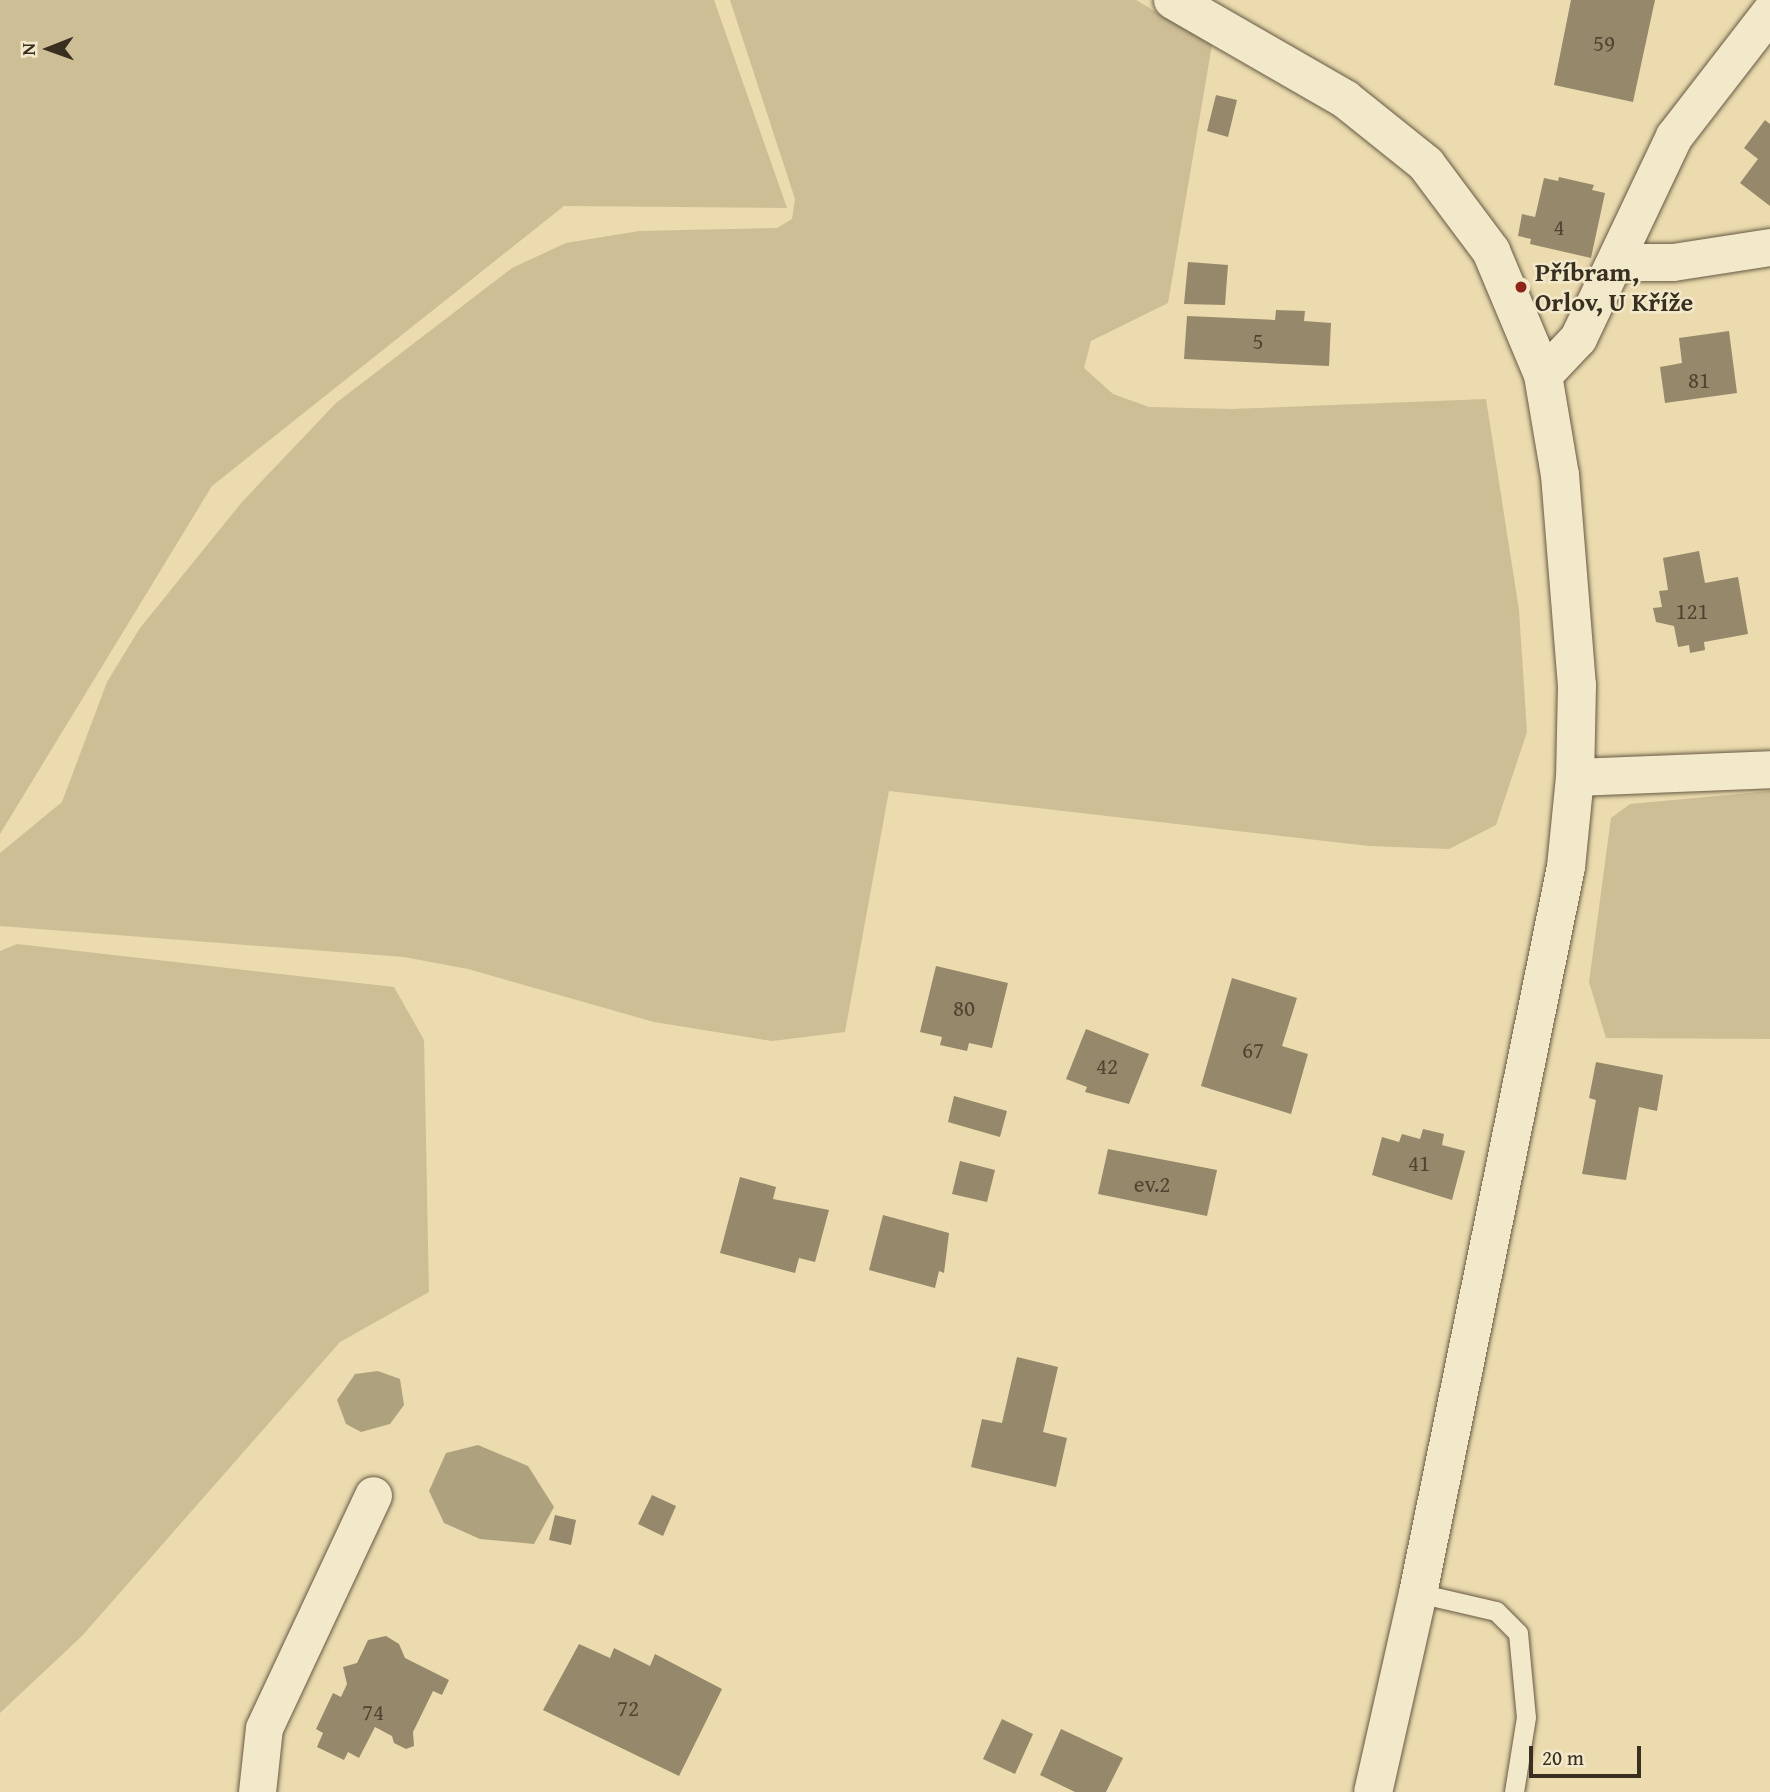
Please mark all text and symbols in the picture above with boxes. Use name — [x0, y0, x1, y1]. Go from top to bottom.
north arrow — [14, 14, 84, 84]
house number: 59 — [1593, 29, 1615, 57]
text: N — [14, 43, 42, 56]
house number: 4 — [1553, 213, 1565, 241]
place label: Příbram, Orlov, U Kříže — [1535, 256, 1693, 318]
marker: Příbram, Orlov, U Kříže — [1513, 279, 1529, 295]
house number: 5 — [1252, 327, 1264, 355]
house number: 81 — [1688, 366, 1710, 394]
house number: 121 — [1675, 597, 1709, 625]
house number: 80 — [953, 994, 975, 1022]
house number: 67 — [1242, 1036, 1264, 1064]
house number: 42 — [1096, 1052, 1118, 1080]
house number: 41 — [1408, 1149, 1430, 1177]
house number: ev.2 — [1134, 1170, 1170, 1198]
house number: 72 — [617, 1694, 639, 1722]
house number: 74 — [362, 1698, 384, 1726]
scale bar — [1532, 1732, 1644, 1776]
text: 20 m — [1542, 1742, 1584, 1773]

